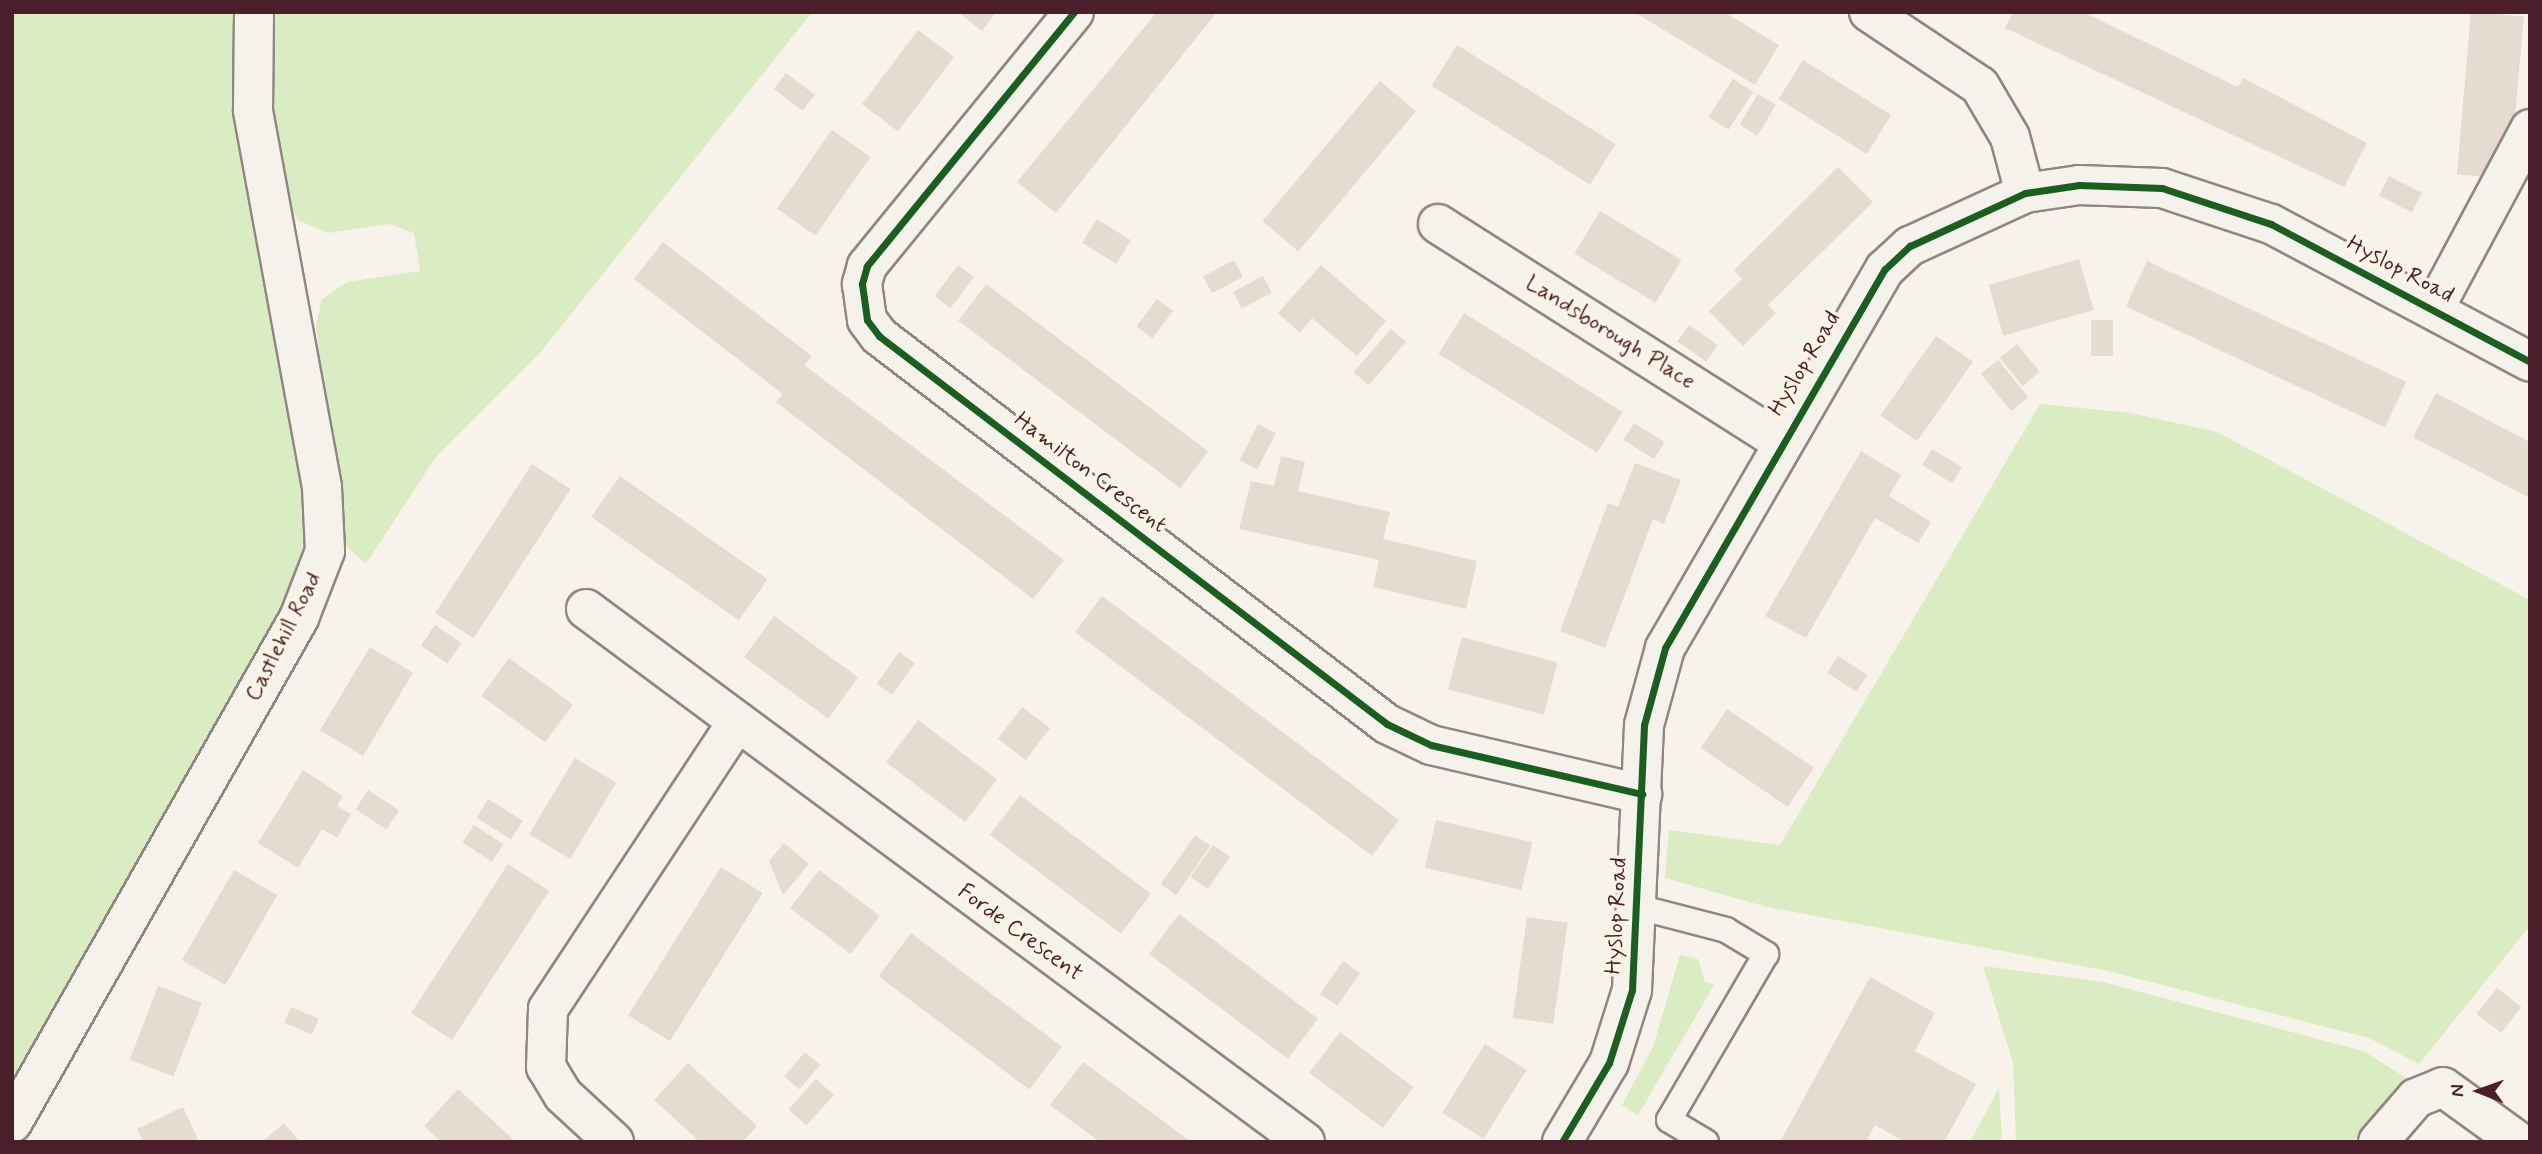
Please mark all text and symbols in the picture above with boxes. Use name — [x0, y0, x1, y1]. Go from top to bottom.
street label: Hyslop Road — [2343, 231, 2457, 309]
street label: Landsborough Place — [1521, 270, 1699, 396]
street label: Hyslop Road — [1764, 308, 1846, 420]
street label: Hamilton Crescent — [1007, 406, 1173, 540]
street label: Castlehill Road — [240, 568, 328, 706]
street label: Hyslop Road — [1600, 859, 1634, 973]
street label: Forde Crescent — [952, 878, 1088, 988]
north arrow — [2444, 1056, 2514, 1126]
text: N — [2445, 1084, 2470, 1097]

